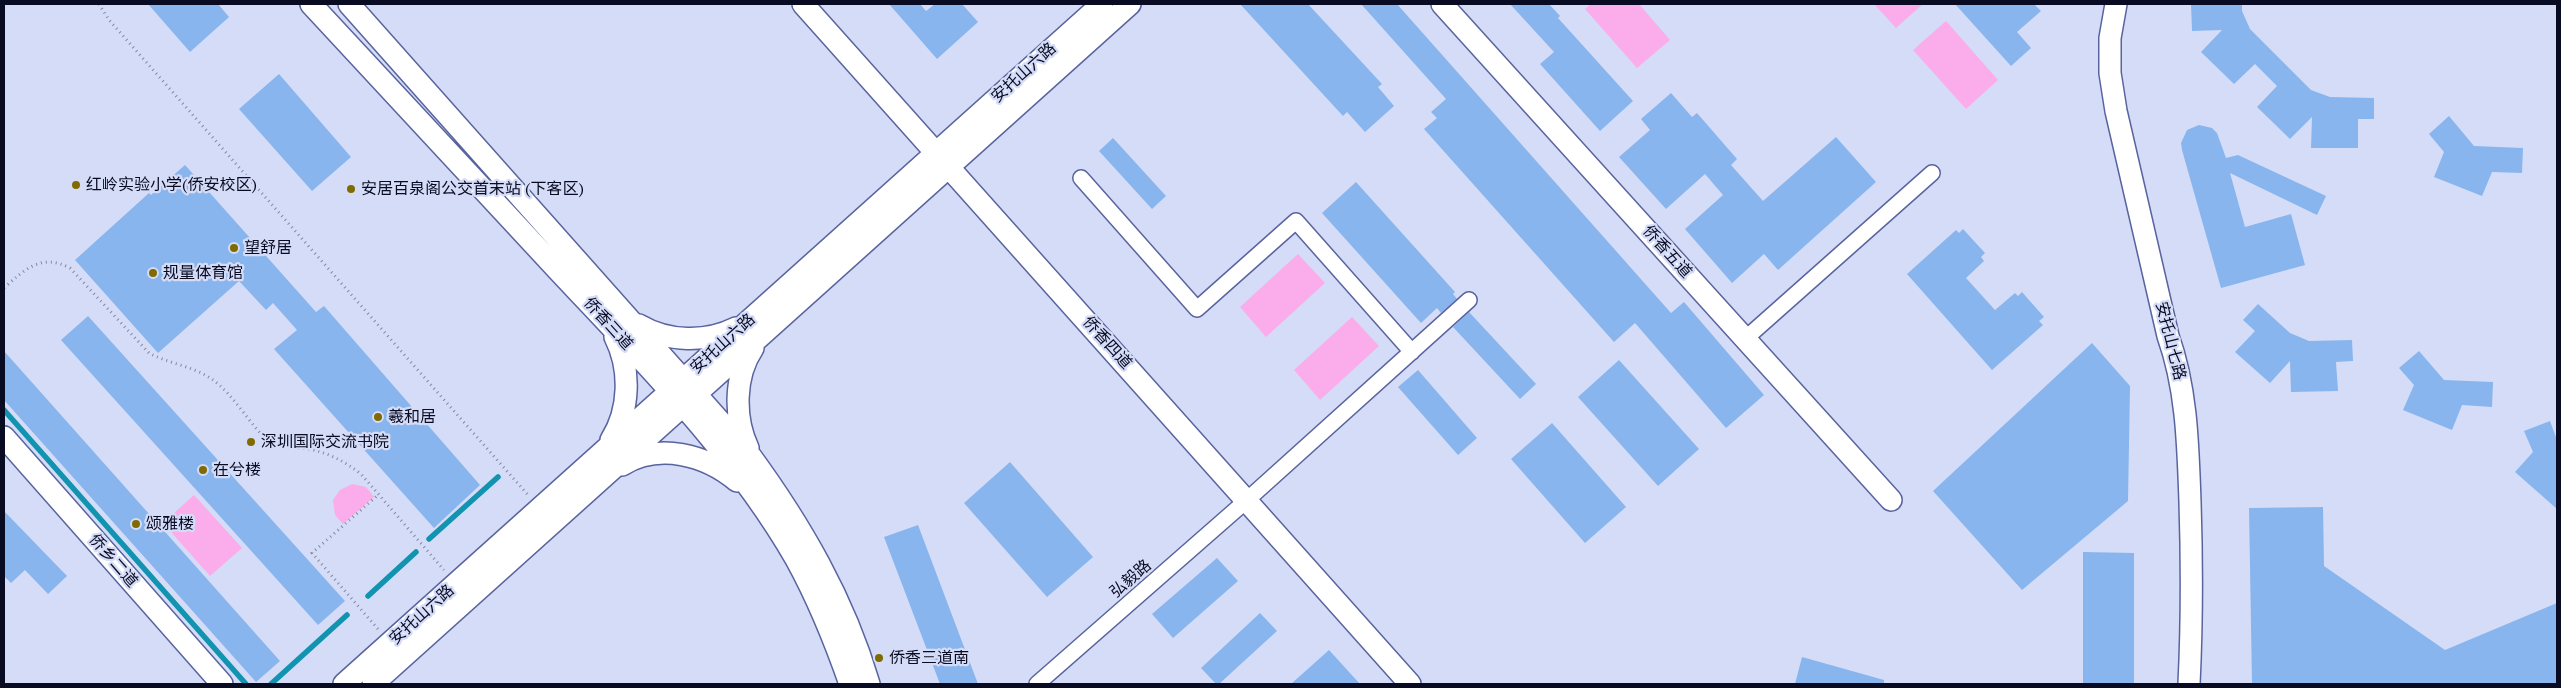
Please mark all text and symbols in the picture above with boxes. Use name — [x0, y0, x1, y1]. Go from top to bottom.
street label: 安托山六路 — [988, 39, 1060, 107]
place label: 红岭实验小学(侨安校区) — [86, 175, 257, 195]
marker: 红岭实验小学(侨安校区) — [70, 179, 82, 191]
place label: 安居百泉阁公交首末站 (下客区) — [361, 179, 584, 199]
marker: 安居百泉阁公交首末站 (下客区) — [345, 183, 357, 195]
street label: 侨香五道 — [1638, 222, 1696, 282]
place label: 望舒居 — [244, 238, 292, 258]
marker: 望舒居 — [228, 242, 240, 254]
place label: 规量体育馆 — [163, 263, 243, 283]
marker: 规量体育馆 — [147, 267, 159, 279]
street label: 侨香三道 — [579, 294, 637, 354]
street label: 安托山七路 — [2151, 300, 2189, 382]
street label: 安托山六路 — [687, 310, 759, 378]
street label: 侨香四道 — [1078, 313, 1136, 373]
place label: 羲和居 — [388, 407, 436, 427]
marker: 羲和居 — [372, 411, 384, 423]
place label: 深圳国际交流书院 — [261, 432, 389, 452]
marker: 深圳国际交流书院 — [245, 436, 257, 448]
place label: 在兮楼 — [213, 460, 261, 480]
marker: 在兮楼 — [197, 464, 209, 476]
place label: 颂雅楼 — [146, 514, 194, 534]
marker: 颂雅楼 — [130, 518, 142, 530]
street label: 侨乡二道 — [85, 531, 141, 591]
street label: 弘毅路 — [1107, 556, 1155, 602]
street label: 安托山六路 — [386, 581, 458, 649]
place label: 侨香三道南 — [889, 648, 969, 668]
marker: 侨香三道南 — [873, 652, 885, 664]

